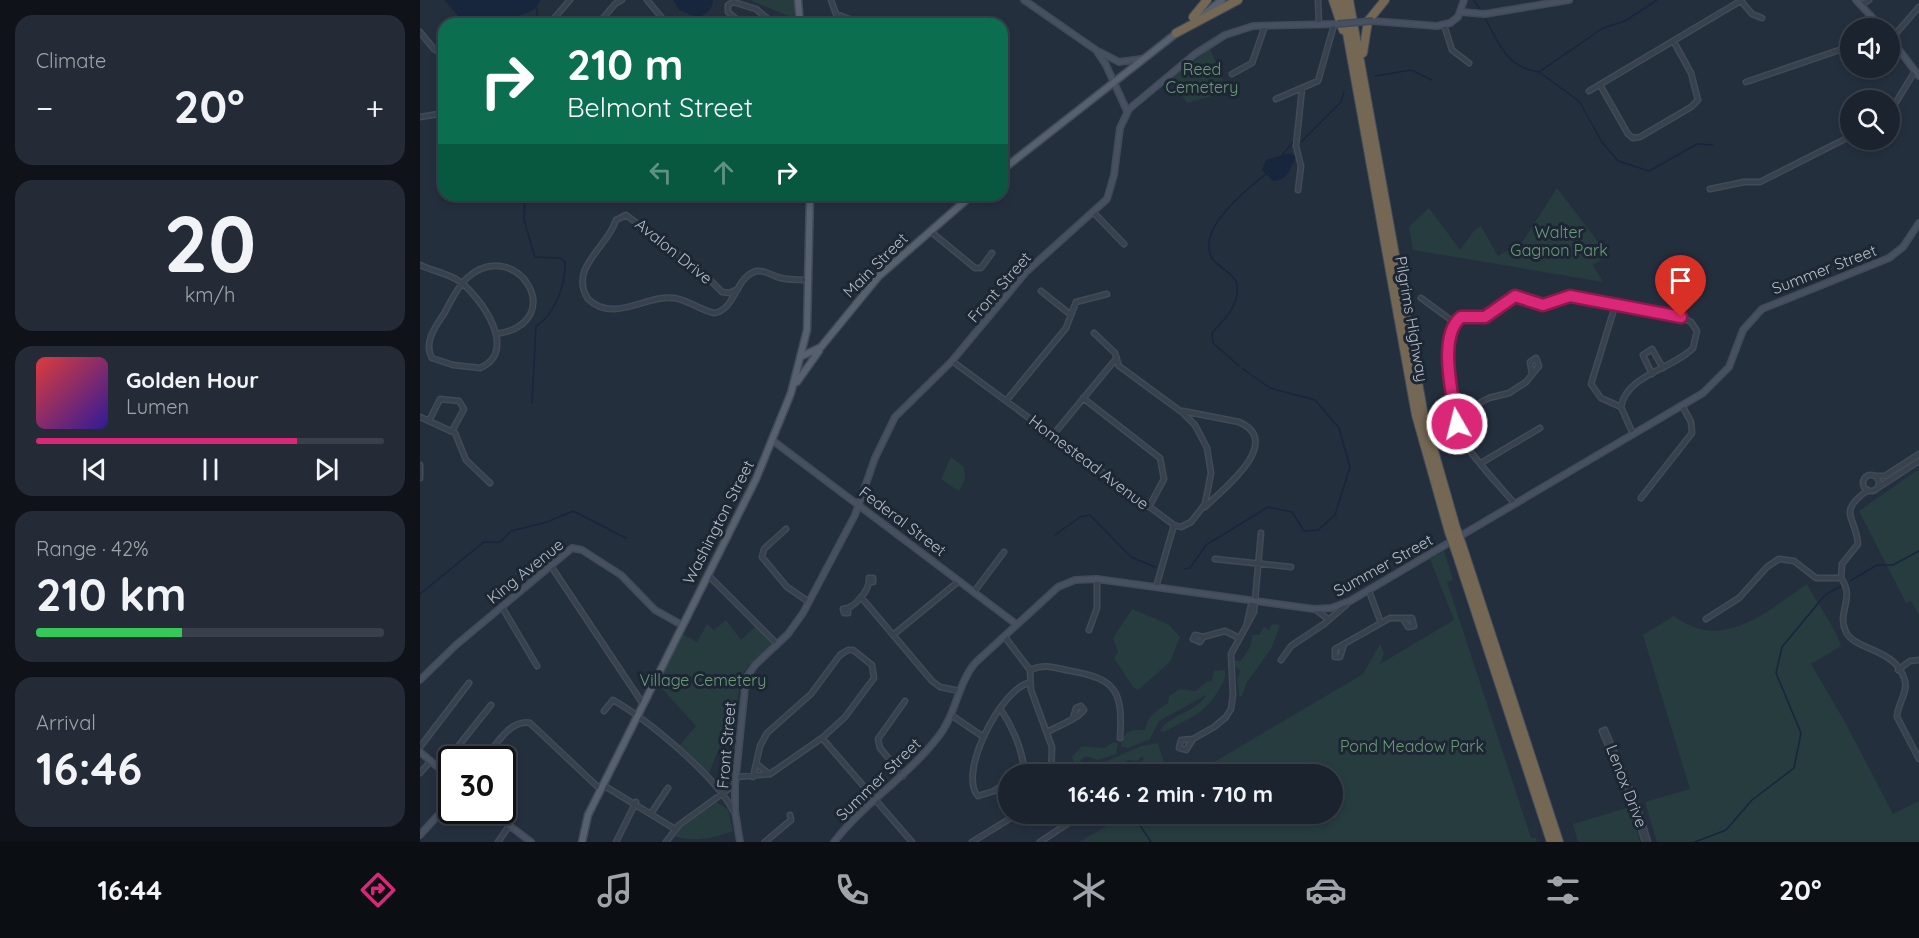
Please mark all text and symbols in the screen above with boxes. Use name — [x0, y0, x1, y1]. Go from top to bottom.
map controls — [1840, 18, 1900, 150]
button: sound — [1840, 18, 1900, 78]
text: 210 m — [567, 38, 684, 91]
icon: right — [468, 42, 546, 120]
text: Climate — [36, 48, 106, 73]
park label: Reed Cemetery — [1166, 59, 1238, 97]
text: 20° — [174, 78, 245, 134]
text: − — [36, 87, 53, 128]
text: + — [365, 87, 384, 128]
text: Belmont Street — [567, 90, 753, 124]
button: search — [1840, 90, 1900, 150]
icon: left — [644, 156, 677, 189]
icon: ahead — [707, 156, 740, 189]
icon: right — [770, 156, 803, 189]
text: 20 — [164, 194, 256, 292]
street label: Avalon Drive — [631, 214, 717, 288]
park label: Walter Gagnon Park — [1510, 222, 1608, 260]
street label: Main Street — [838, 228, 912, 302]
street label: Summer Street — [1769, 240, 1879, 298]
street label: Front Street — [963, 248, 1035, 326]
street label: Pilgrims Highway — [1391, 255, 1433, 383]
pin — [1655, 255, 1706, 317]
icon: arrive — [1664, 264, 1697, 297]
text: km/h — [185, 282, 235, 307]
text: Golden Hour — [126, 366, 259, 394]
position arrow — [1425, 392, 1489, 456]
text: Lumen — [126, 394, 189, 419]
street label: Homestead Avenue — [1025, 410, 1153, 514]
icon: previous — [78, 453, 111, 486]
icon: pause — [194, 453, 227, 486]
icon: next — [310, 453, 343, 486]
street label: Washington Street — [678, 457, 758, 587]
street label: Federal Street — [855, 482, 951, 560]
street label: Summer Street — [1330, 529, 1436, 601]
street label: King Avenue — [483, 534, 567, 608]
text: Range · 42% — [36, 536, 149, 561]
text: 210 km — [36, 566, 186, 622]
park label: Village Cemetery — [640, 670, 766, 690]
street label: Front Street — [712, 701, 740, 789]
text: Arrival — [36, 710, 96, 735]
street label: Summer Street — [831, 733, 925, 825]
park label: Pond Meadow Park — [1340, 736, 1484, 756]
text: 16:46 — [36, 740, 142, 796]
street label: Lenox Drive — [1602, 742, 1652, 830]
speed limit sign: 30 — [438, 746, 516, 824]
text: 16:46 · 2 min · 710 m — [1068, 780, 1273, 808]
icon: directions — [357, 869, 399, 911]
icon: music — [594, 869, 636, 911]
icon: phone — [831, 869, 873, 911]
icon: climate — [1068, 869, 1110, 911]
icon: car — [1305, 869, 1347, 911]
icon: filters — [1542, 869, 1584, 911]
text: 16:44 — [97, 873, 162, 907]
text: 20° — [1779, 873, 1822, 907]

